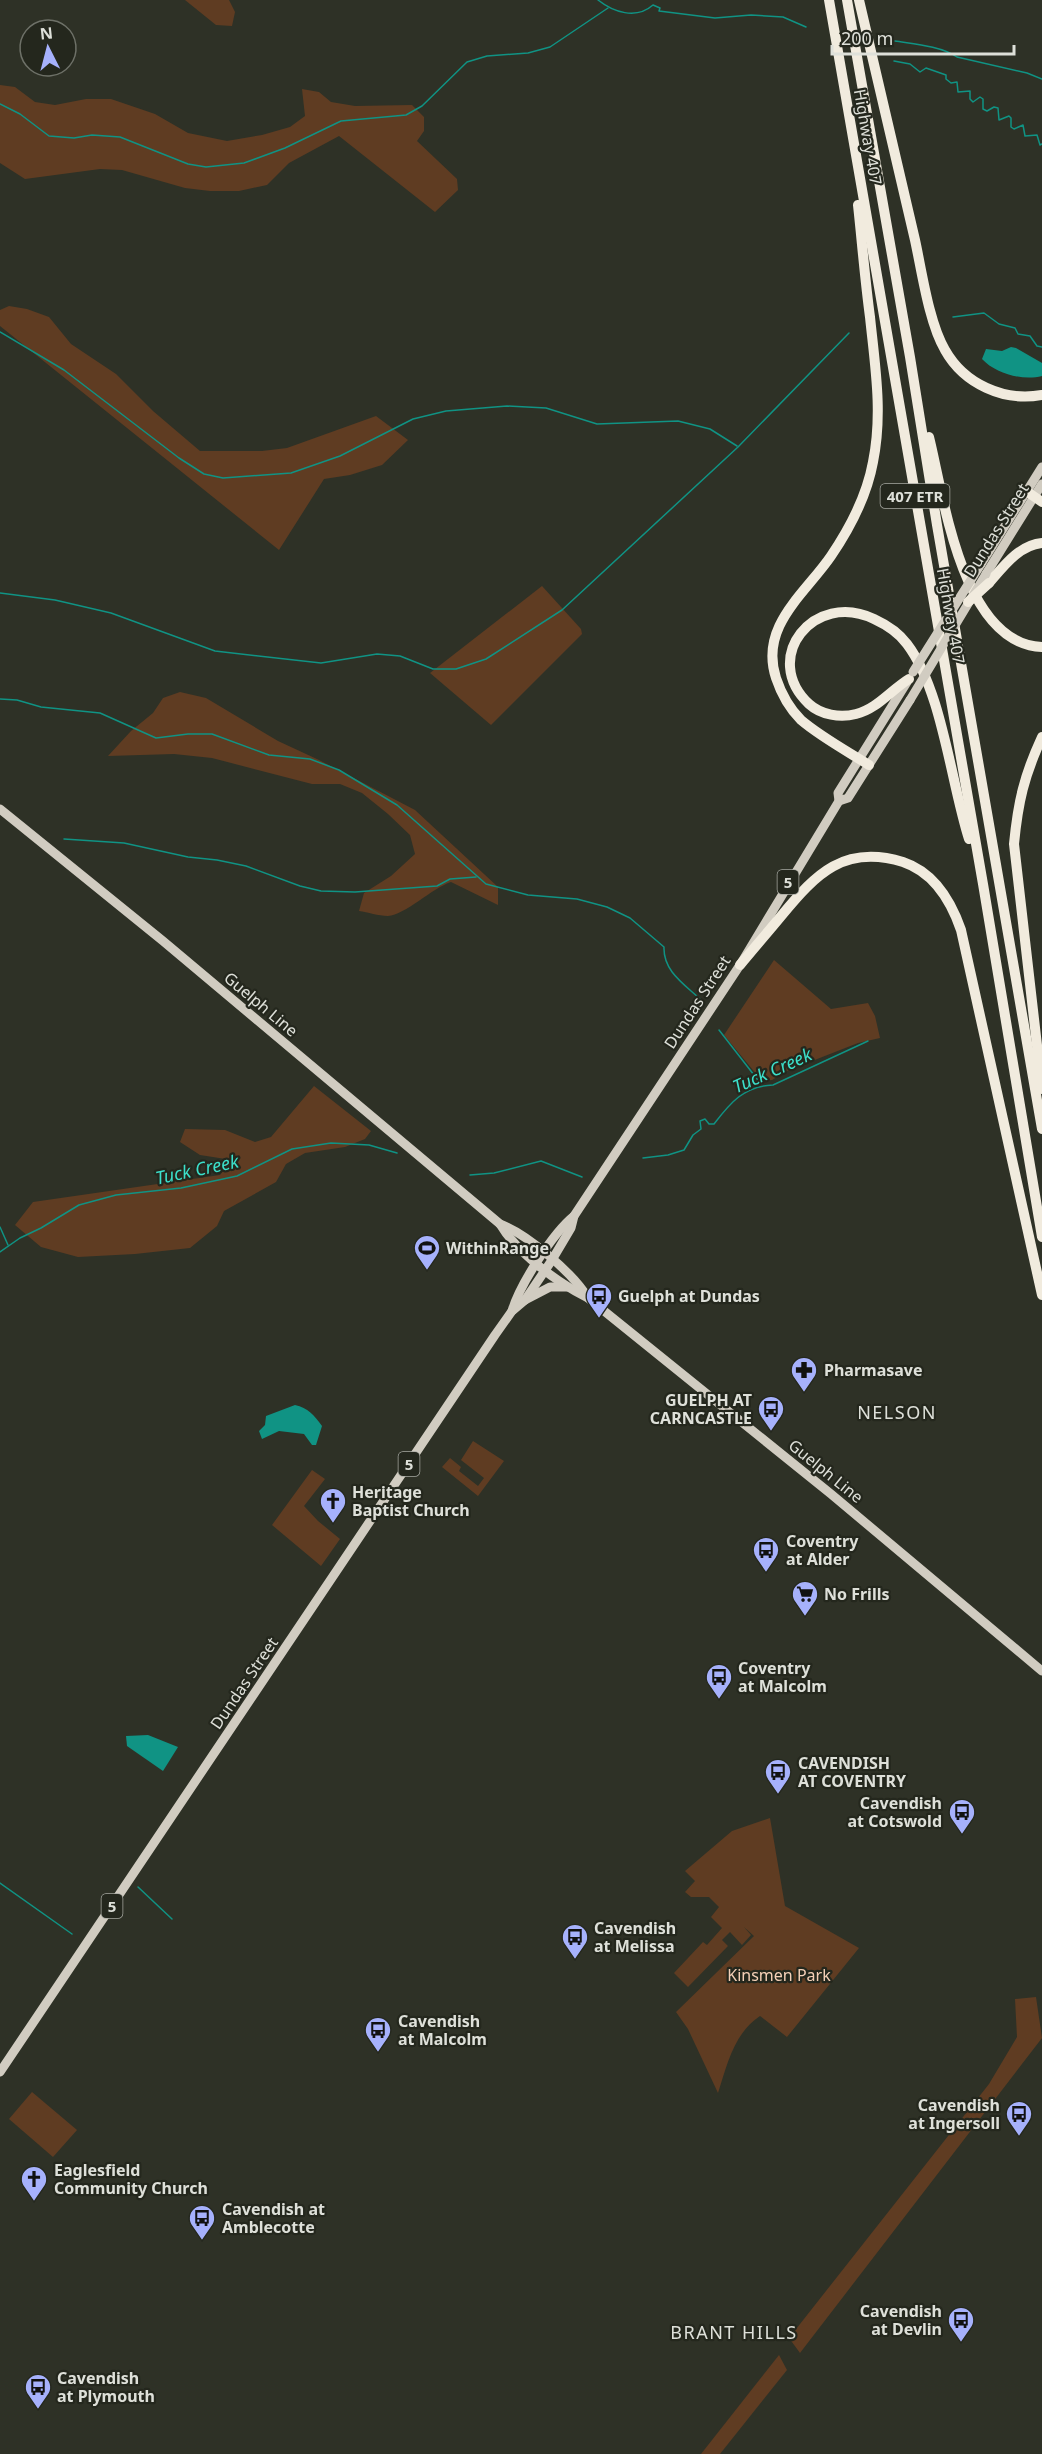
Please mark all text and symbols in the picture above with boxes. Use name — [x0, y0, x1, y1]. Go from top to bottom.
north arrow — [18, 18, 78, 78]
scale bar — [832, 18, 1014, 56]
text: N — [39, 21, 54, 45]
text: 200 m — [841, 26, 893, 50]
street label: Highway 407 — [849, 87, 887, 187]
street label: Dundas Street — [958, 479, 1034, 581]
road number: 407 ETR — [880, 484, 950, 508]
street label: Highway 407 — [932, 566, 970, 666]
road number: 5 — [778, 870, 798, 894]
street label: Dundas Street — [659, 951, 735, 1053]
street label: Guelph Line — [219, 967, 303, 1041]
water label: Tuck Creek — [729, 1041, 816, 1098]
water label: Tuck Creek — [153, 1148, 242, 1190]
sports icon: WithinRange — [412, 1233, 442, 1271]
place label: WithinRange — [446, 1237, 549, 1259]
bus stop icon: Guelph at Dundas — [584, 1281, 614, 1319]
place label: Guelph at Dundas — [618, 1285, 760, 1307]
pharmacy icon: Pharmasave — [789, 1355, 819, 1393]
place label: Pharmasave — [824, 1359, 923, 1381]
place label: GUELPH AT CARNCASTLE — [650, 1389, 752, 1429]
bus stop icon: GUELPH AT CARNCASTLE — [756, 1394, 786, 1432]
district label: NELSON — [857, 1400, 937, 1424]
street label: Guelph Line — [784, 1434, 868, 1508]
road number: 5 — [398, 1452, 420, 1476]
place label: Heritage Baptist Church — [352, 1481, 470, 1521]
church icon: Heritage Baptist Church — [318, 1486, 348, 1524]
place label: Coventry at Alder — [786, 1530, 859, 1570]
bus stop icon: Coventry at Alder — [751, 1535, 781, 1573]
supermarket icon: No Frills — [790, 1579, 820, 1617]
place label: No Frills — [824, 1583, 889, 1605]
street label: Dundas Street — [205, 1632, 283, 1733]
place label: Coventry at Malcolm — [738, 1657, 827, 1697]
bus stop icon: Coventry at Malcolm — [704, 1662, 734, 1700]
place label: CAVENDISH AT COVENTRY — [798, 1752, 907, 1792]
bus stop icon: CAVENDISH AT COVENTRY — [763, 1757, 793, 1795]
place label: Cavendish at Cotswold — [847, 1792, 942, 1832]
bus stop icon: Cavendish at Cotswold — [947, 1797, 977, 1835]
road number: 5 — [102, 1894, 122, 1918]
place label: Cavendish at Melissa — [594, 1917, 676, 1957]
bus stop icon: Cavendish at Melissa — [560, 1922, 590, 1960]
park label: Kinsmen Park — [727, 1964, 831, 1986]
place label: Cavendish at Malcolm — [398, 2010, 487, 2050]
bus stop icon: Cavendish at Malcolm — [363, 2015, 393, 2053]
place label: Cavendish at Ingersoll — [908, 2094, 1000, 2134]
bus stop icon: Cavendish at Ingersoll — [1004, 2099, 1034, 2137]
place label: Eaglesfield Community Church — [54, 2159, 208, 2199]
church icon: Eaglesfield Community Church — [19, 2164, 49, 2202]
place label: Cavendish at Amblecotte — [222, 2198, 325, 2238]
bus stop icon: Cavendish at Amblecotte — [187, 2203, 217, 2241]
place label: Cavendish at Devlin — [860, 2300, 942, 2340]
bus stop icon: Cavendish at Devlin — [946, 2305, 976, 2343]
district label: BRANT HILLS — [670, 2320, 798, 2344]
place label: Cavendish at Plymouth — [57, 2367, 155, 2407]
bus stop icon: Cavendish at Plymouth — [23, 2372, 53, 2410]

